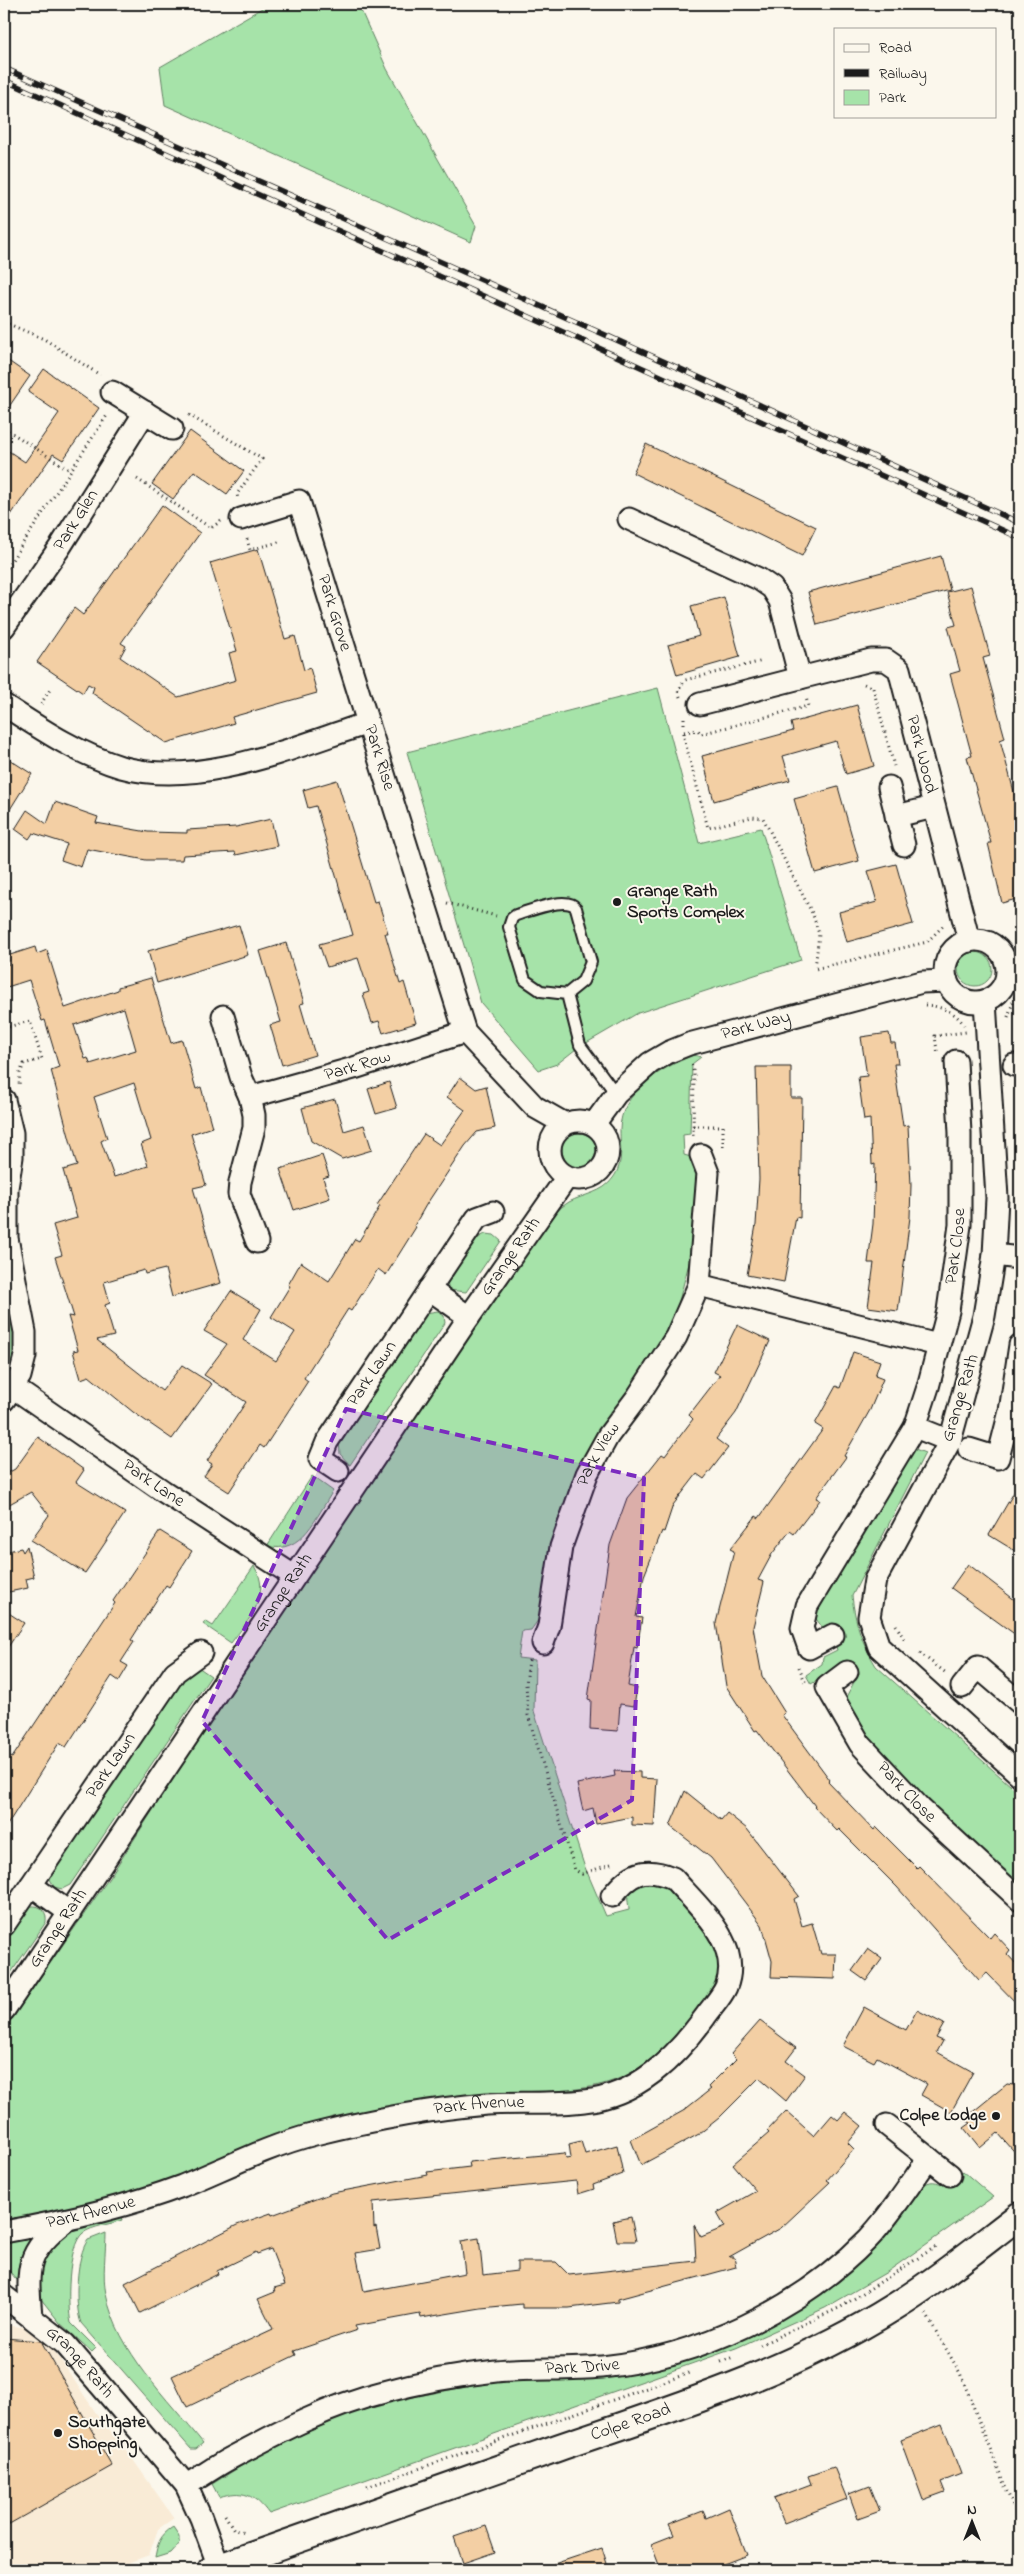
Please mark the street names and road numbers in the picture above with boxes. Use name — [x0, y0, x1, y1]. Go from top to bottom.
street label: Park Glen — [47, 485, 106, 556]
street label: Park Grove — [310, 571, 358, 655]
street label: Park Wood — [898, 712, 944, 796]
street label: Park Rise — [356, 722, 402, 795]
street label: Park Way — [718, 1005, 793, 1048]
street label: Park Row — [322, 1044, 394, 1089]
street label: Park Close — [939, 1207, 973, 1286]
street label: Grange Rath — [475, 1212, 548, 1301]
street label: Park Lawn — [341, 1336, 404, 1412]
street label: Grange Rath — [935, 1351, 988, 1445]
street label: Park View — [571, 1417, 627, 1490]
street label: Park Lane — [117, 1453, 190, 1515]
street label: Grange Rath — [248, 1548, 320, 1638]
street label: Park Lawn — [80, 1728, 143, 1804]
street label: Park Close — [870, 1756, 942, 1830]
street label: Grange Rath — [23, 1884, 95, 1973]
street label: Park Avenue — [432, 2090, 526, 2123]
street label: Park Avenue — [44, 2189, 140, 2237]
street label: Grange Rath — [40, 2320, 120, 2405]
street label: Park Drive — [545, 2352, 622, 2382]
street label: Colpe Road — [587, 2397, 675, 2449]

